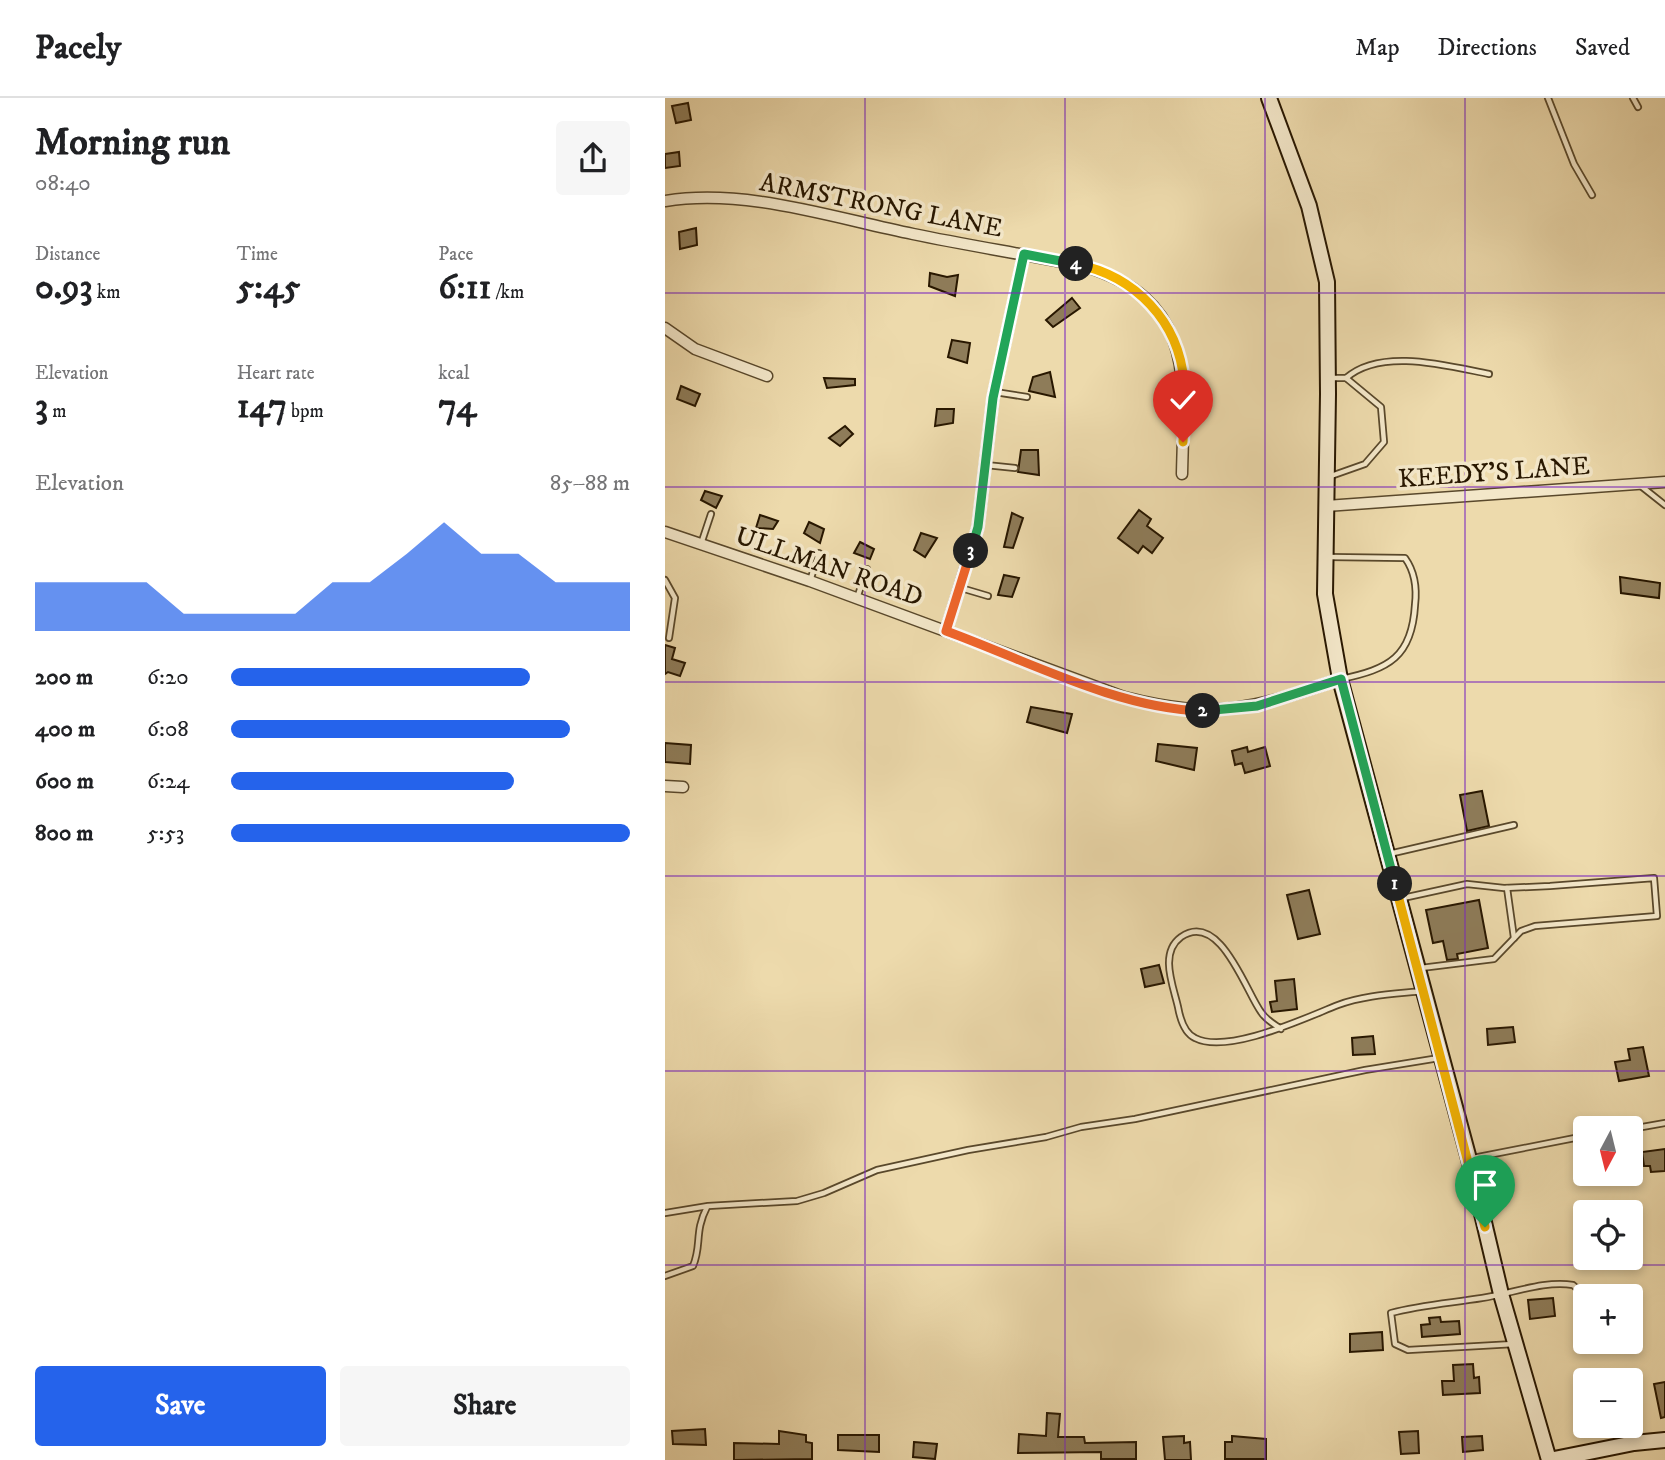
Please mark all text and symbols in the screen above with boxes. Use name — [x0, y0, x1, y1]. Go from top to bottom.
text: Pacely — [35, 28, 121, 69]
text: Map — [1355, 33, 1400, 63]
text: Directions — [1438, 33, 1537, 63]
text: Saved — [1575, 33, 1630, 63]
text: Morning run — [35, 119, 230, 167]
button: share — [556, 121, 630, 195]
street label: ARMSTRONG LANE — [757, 166, 1005, 246]
text: 08:40 — [35, 169, 91, 198]
text: Distance — [35, 243, 100, 266]
text: Time — [237, 243, 278, 266]
text: Pace — [438, 243, 473, 266]
pin: 4 — [1059, 246, 1093, 282]
text: 4 — [1070, 252, 1081, 275]
text: 0.93 — [35, 266, 93, 310]
text: 5:45 — [237, 266, 301, 310]
text: 6:11 — [438, 266, 491, 310]
text: km — [93, 281, 120, 304]
text: /km — [491, 281, 524, 304]
text: Elevation — [35, 362, 109, 385]
text: Heart rate — [237, 362, 315, 385]
text: kcal — [438, 362, 470, 385]
pin — [1153, 370, 1213, 442]
icon: check — [1164, 381, 1202, 419]
text: 3 — [35, 385, 48, 429]
text: 147 — [237, 385, 287, 429]
text: 74 — [438, 385, 476, 429]
text: m — [48, 400, 66, 423]
text: bpm — [287, 400, 324, 423]
street label: KEEDY'S LANE — [1397, 450, 1591, 496]
text: Elevation — [35, 469, 124, 498]
text: 85–88 m — [550, 469, 630, 498]
street label: ULLMAN ROAD — [731, 519, 927, 615]
pin: 3 — [953, 533, 989, 568]
text: 3 — [967, 539, 974, 562]
text: 200 m — [35, 663, 93, 692]
text: 6:20 — [147, 663, 189, 692]
pin: 2 — [1185, 694, 1221, 728]
text: 2 — [1198, 699, 1207, 722]
text: 400 m — [35, 715, 95, 744]
text: 6:08 — [147, 715, 189, 744]
text: 600 m — [35, 767, 94, 796]
text: 6:24 — [147, 767, 190, 796]
text: 800 m — [35, 819, 93, 848]
text: 5:53 — [147, 819, 184, 848]
pin: 1 — [1377, 866, 1413, 902]
text: 1 — [1391, 872, 1398, 895]
north arrow — [1573, 1116, 1643, 1186]
map controls — [1573, 1116, 1643, 1438]
pin — [1455, 1155, 1515, 1227]
icon: arrive — [1466, 1166, 1504, 1204]
button: locate — [1573, 1200, 1643, 1270]
button: + — [1573, 1284, 1643, 1354]
button: Save — [35, 1366, 326, 1446]
button: Share — [340, 1366, 630, 1446]
button: − — [1573, 1368, 1643, 1438]

